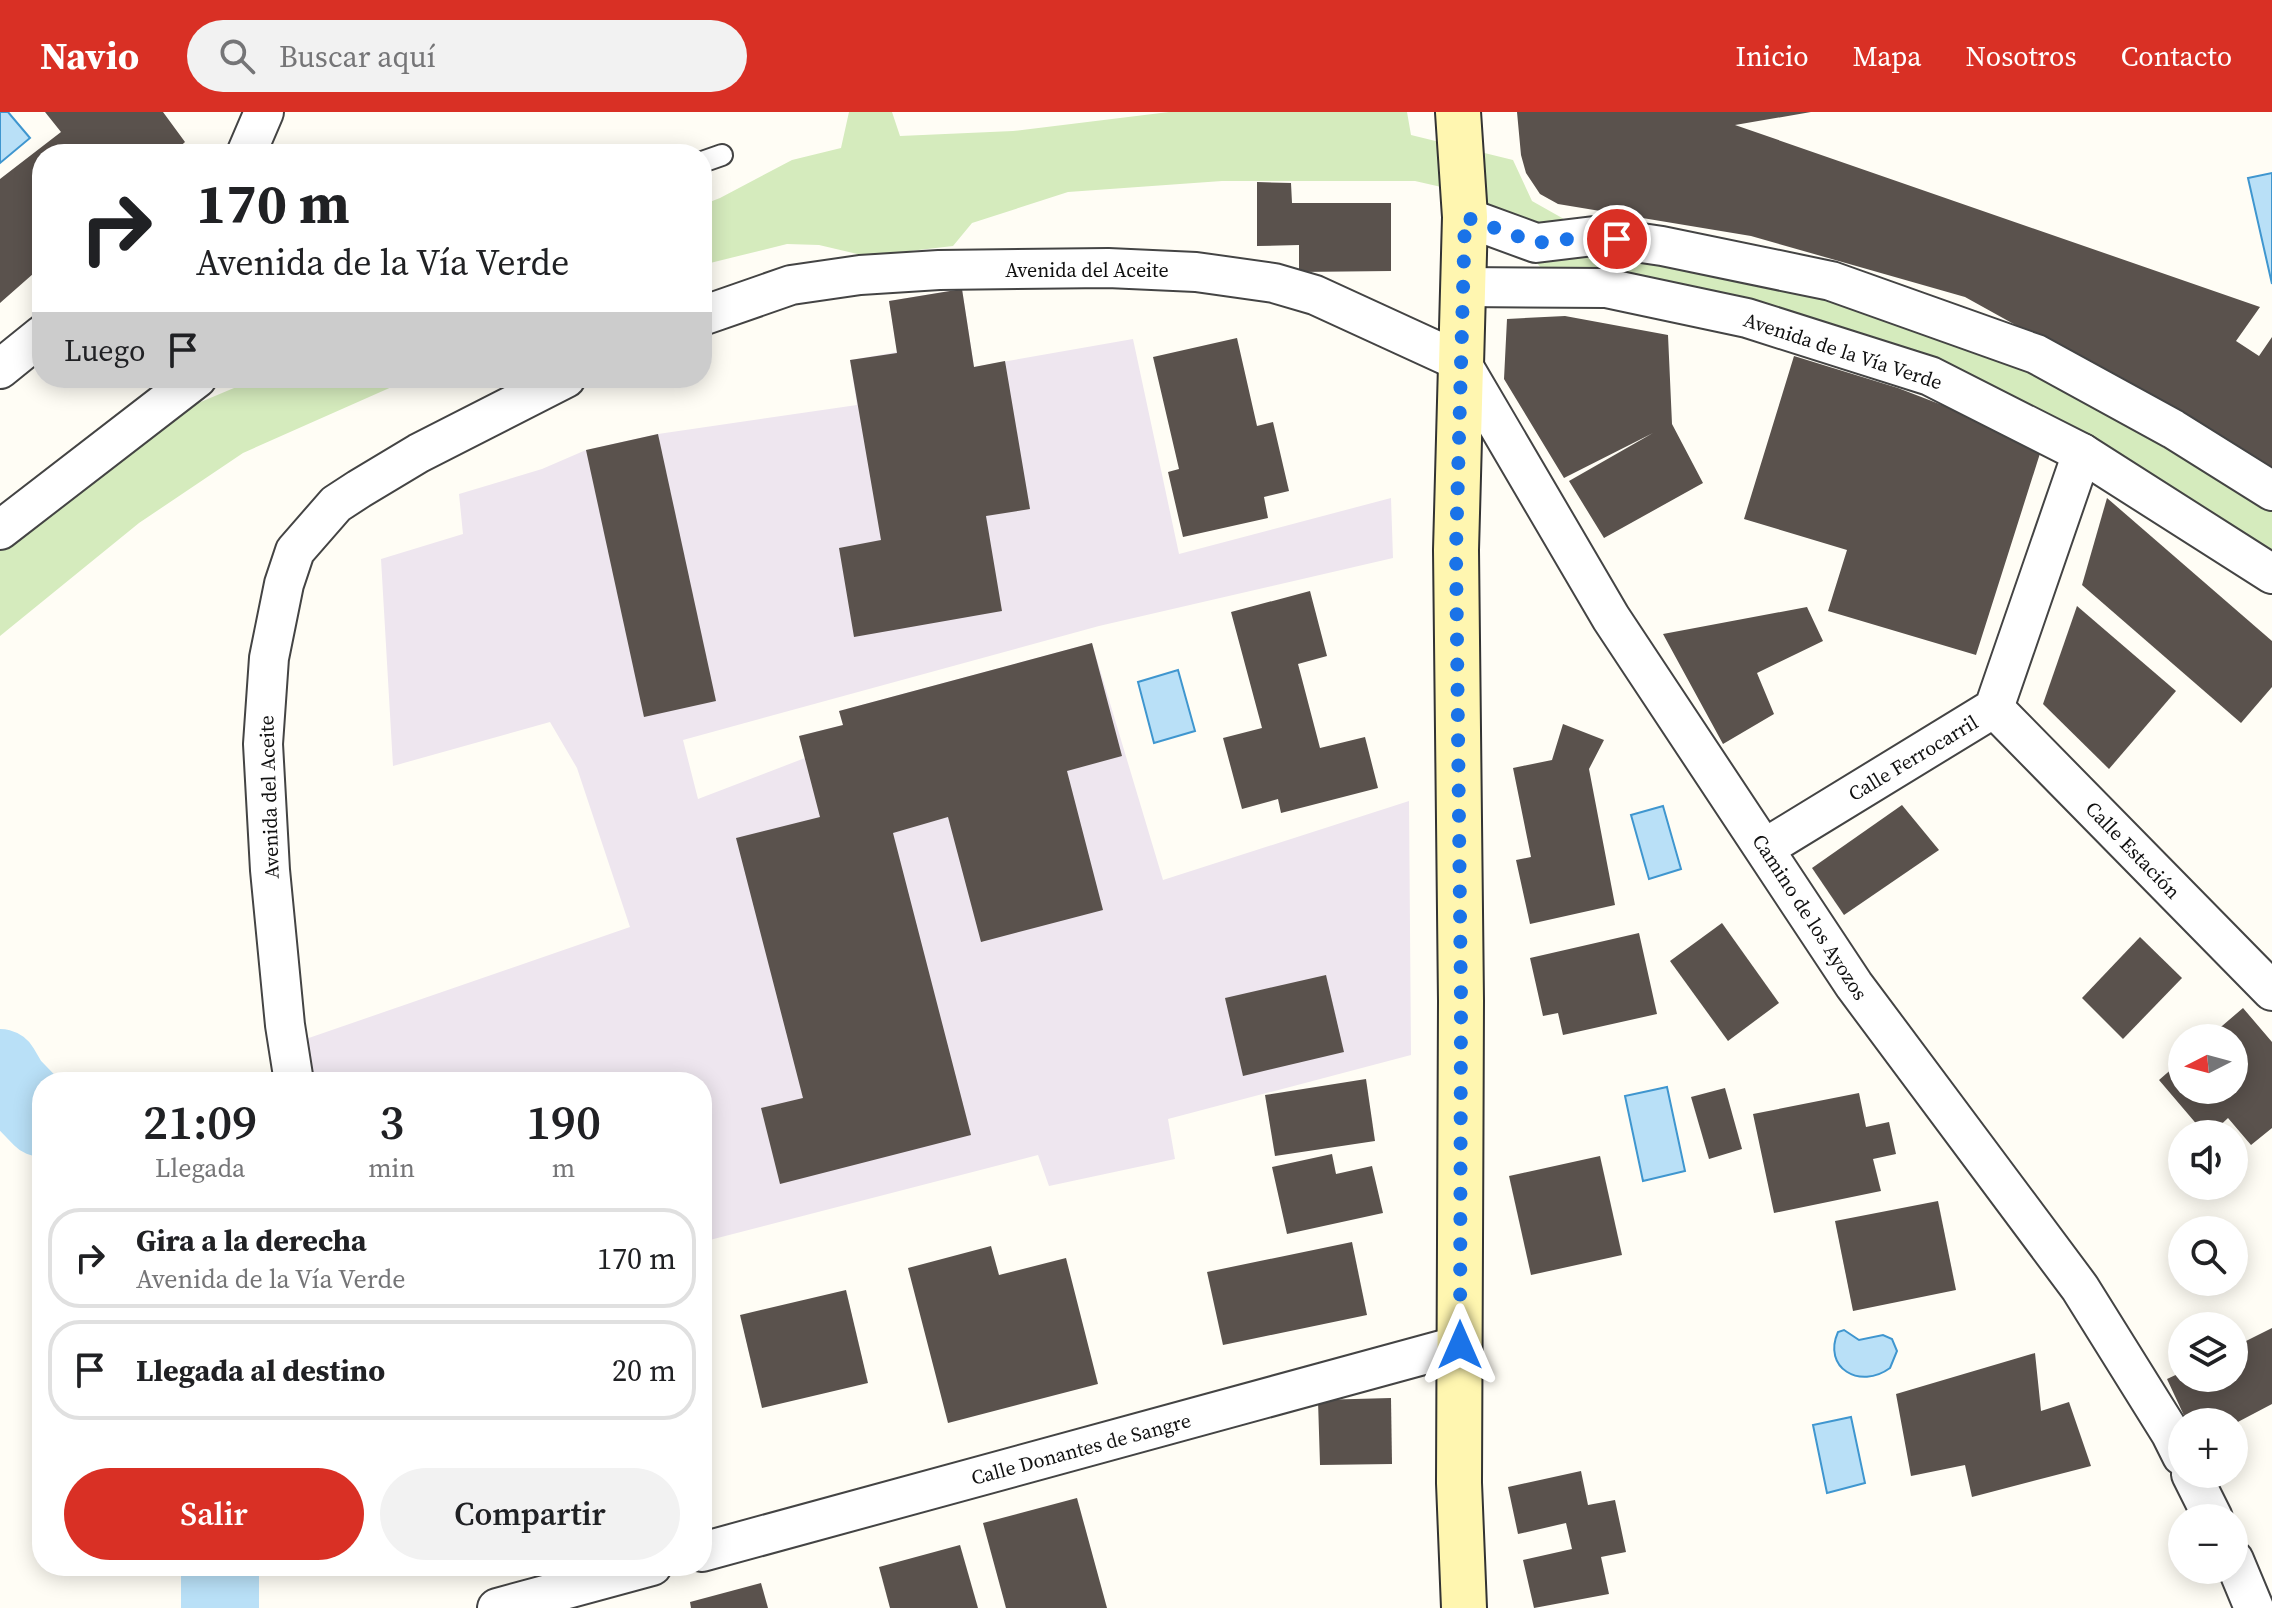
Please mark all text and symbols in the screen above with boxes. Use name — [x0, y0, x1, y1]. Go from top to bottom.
search box — [187, 20, 747, 92]
text: Navio — [40, 30, 139, 82]
icon: search — [215, 34, 259, 78]
text: Buscar aquí — [279, 36, 436, 77]
text: Inicio — [1736, 37, 1809, 75]
text: Mapa — [1853, 37, 1922, 75]
text: Nosotros — [1966, 37, 2077, 75]
text: Contacto — [2121, 37, 2232, 75]
text: 170 m — [196, 165, 350, 242]
icon: right — [64, 176, 168, 280]
pin — [1583, 205, 1651, 273]
icon: arrive — [1595, 217, 1639, 261]
text: Avenida de la Vía Verde — [196, 238, 569, 287]
street label: Avenida del Aceite — [1005, 256, 1169, 284]
street label: Avenida de la Vía Verde — [1740, 306, 1946, 396]
icon: arrive — [161, 328, 205, 372]
text: Luego — [64, 330, 145, 371]
street label: Calle Ferrocarril — [1843, 708, 1983, 808]
street label: Avenida del Aceite — [252, 715, 286, 879]
street label: Calle Estación — [2079, 795, 2187, 905]
street label: Camino de los Ayozos — [1746, 829, 1874, 1005]
north arrow — [2168, 1024, 2248, 1104]
map controls — [2168, 1024, 2248, 1584]
text: 21:09 — [143, 1089, 257, 1155]
text: 3 — [379, 1089, 404, 1155]
text: 190 — [526, 1089, 601, 1155]
button: sound — [2168, 1120, 2248, 1200]
text: Llegada — [155, 1150, 245, 1186]
text: min — [368, 1150, 415, 1186]
text: m — [552, 1150, 575, 1186]
button: search — [2168, 1216, 2248, 1296]
text: Gira a la derecha — [136, 1220, 367, 1261]
icon: right — [68, 1236, 112, 1280]
text: 170 m — [597, 1238, 676, 1279]
text: Avenida de la Vía Verde — [136, 1261, 406, 1297]
position arrow — [1418, 1303, 1502, 1387]
button: layers — [2168, 1312, 2248, 1392]
icon: arrive — [68, 1348, 112, 1392]
text: Llegada al destino — [136, 1350, 385, 1391]
text: 20 m — [612, 1350, 676, 1391]
street label: Calle Donantes de Sangre — [968, 1406, 1194, 1492]
button: + — [2168, 1408, 2248, 1488]
button: Salir — [64, 1468, 364, 1560]
button: Compartir — [380, 1468, 680, 1560]
button: − — [2168, 1504, 2248, 1584]

